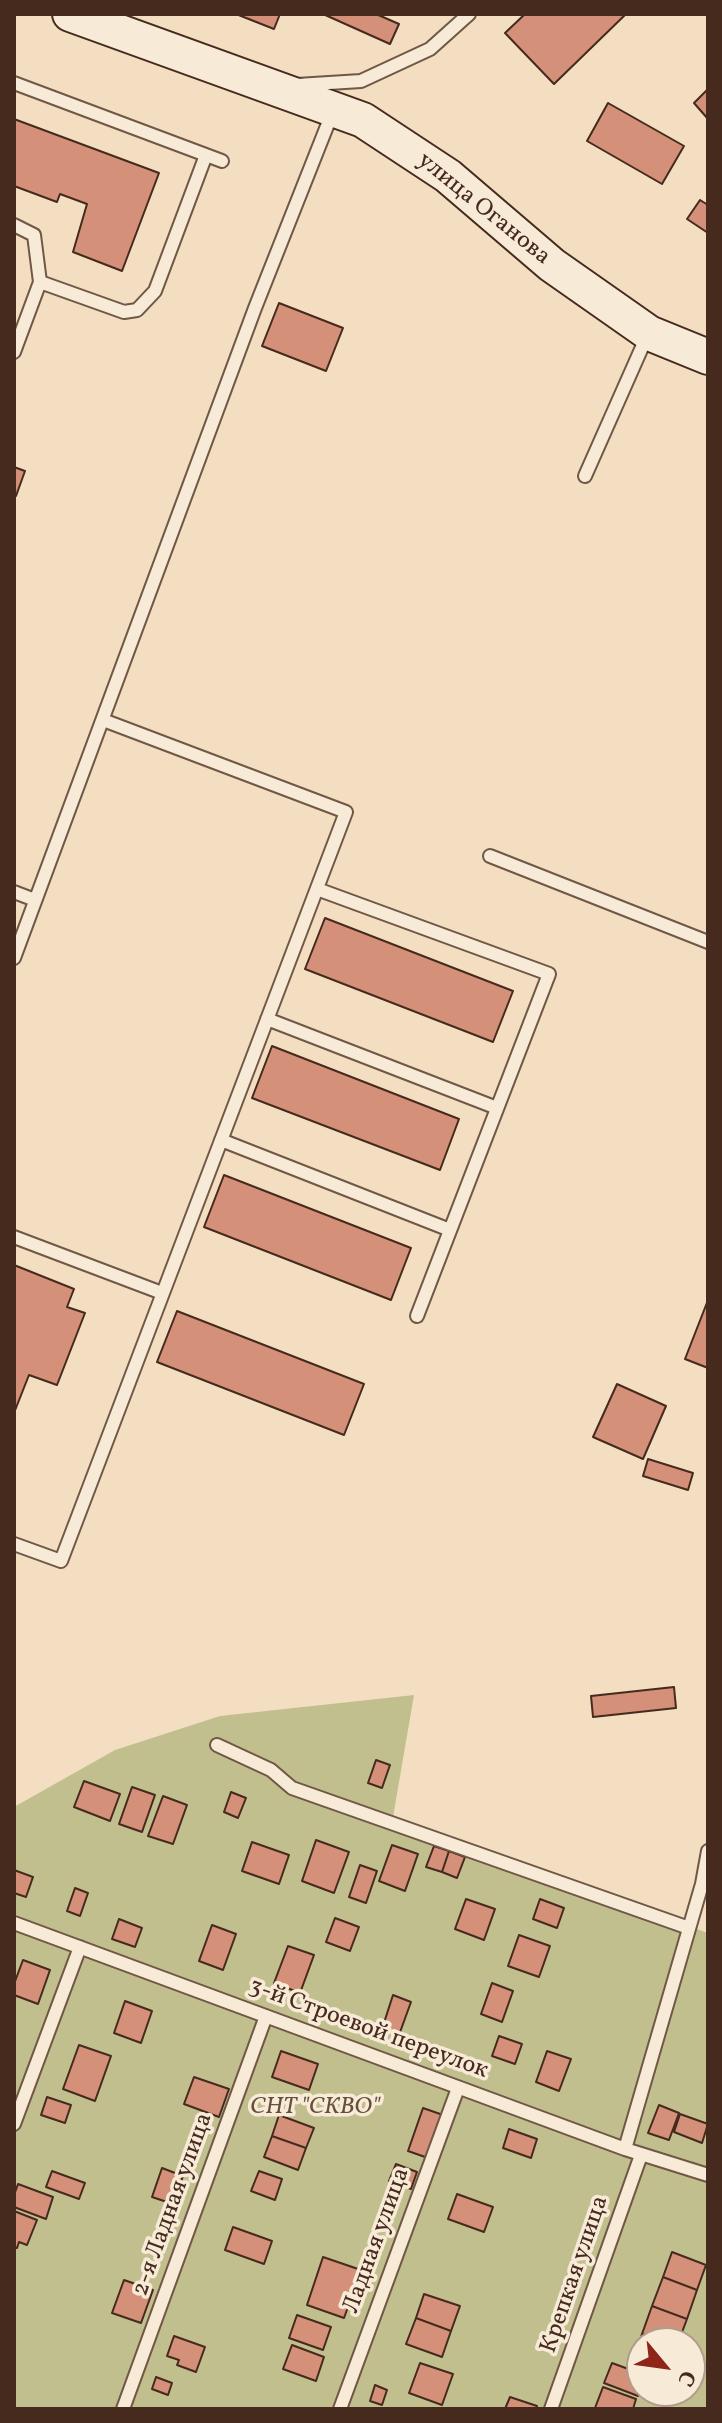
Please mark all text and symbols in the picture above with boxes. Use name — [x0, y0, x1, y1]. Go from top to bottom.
street label: улица Оганова — [411, 147, 555, 273]
street label: 3-й Строевой переулок — [245, 1973, 491, 2087]
park label: СНТ "СКВО" — [250, 2095, 380, 2123]
street label: 2-я Ладная улица — [128, 2110, 220, 2300]
street label: Ладная улица — [338, 2164, 418, 2318]
street label: Крепкая улица — [536, 2193, 616, 2357]
north arrow — [626, 2327, 706, 2407]
text: С — [669, 2364, 703, 2392]

